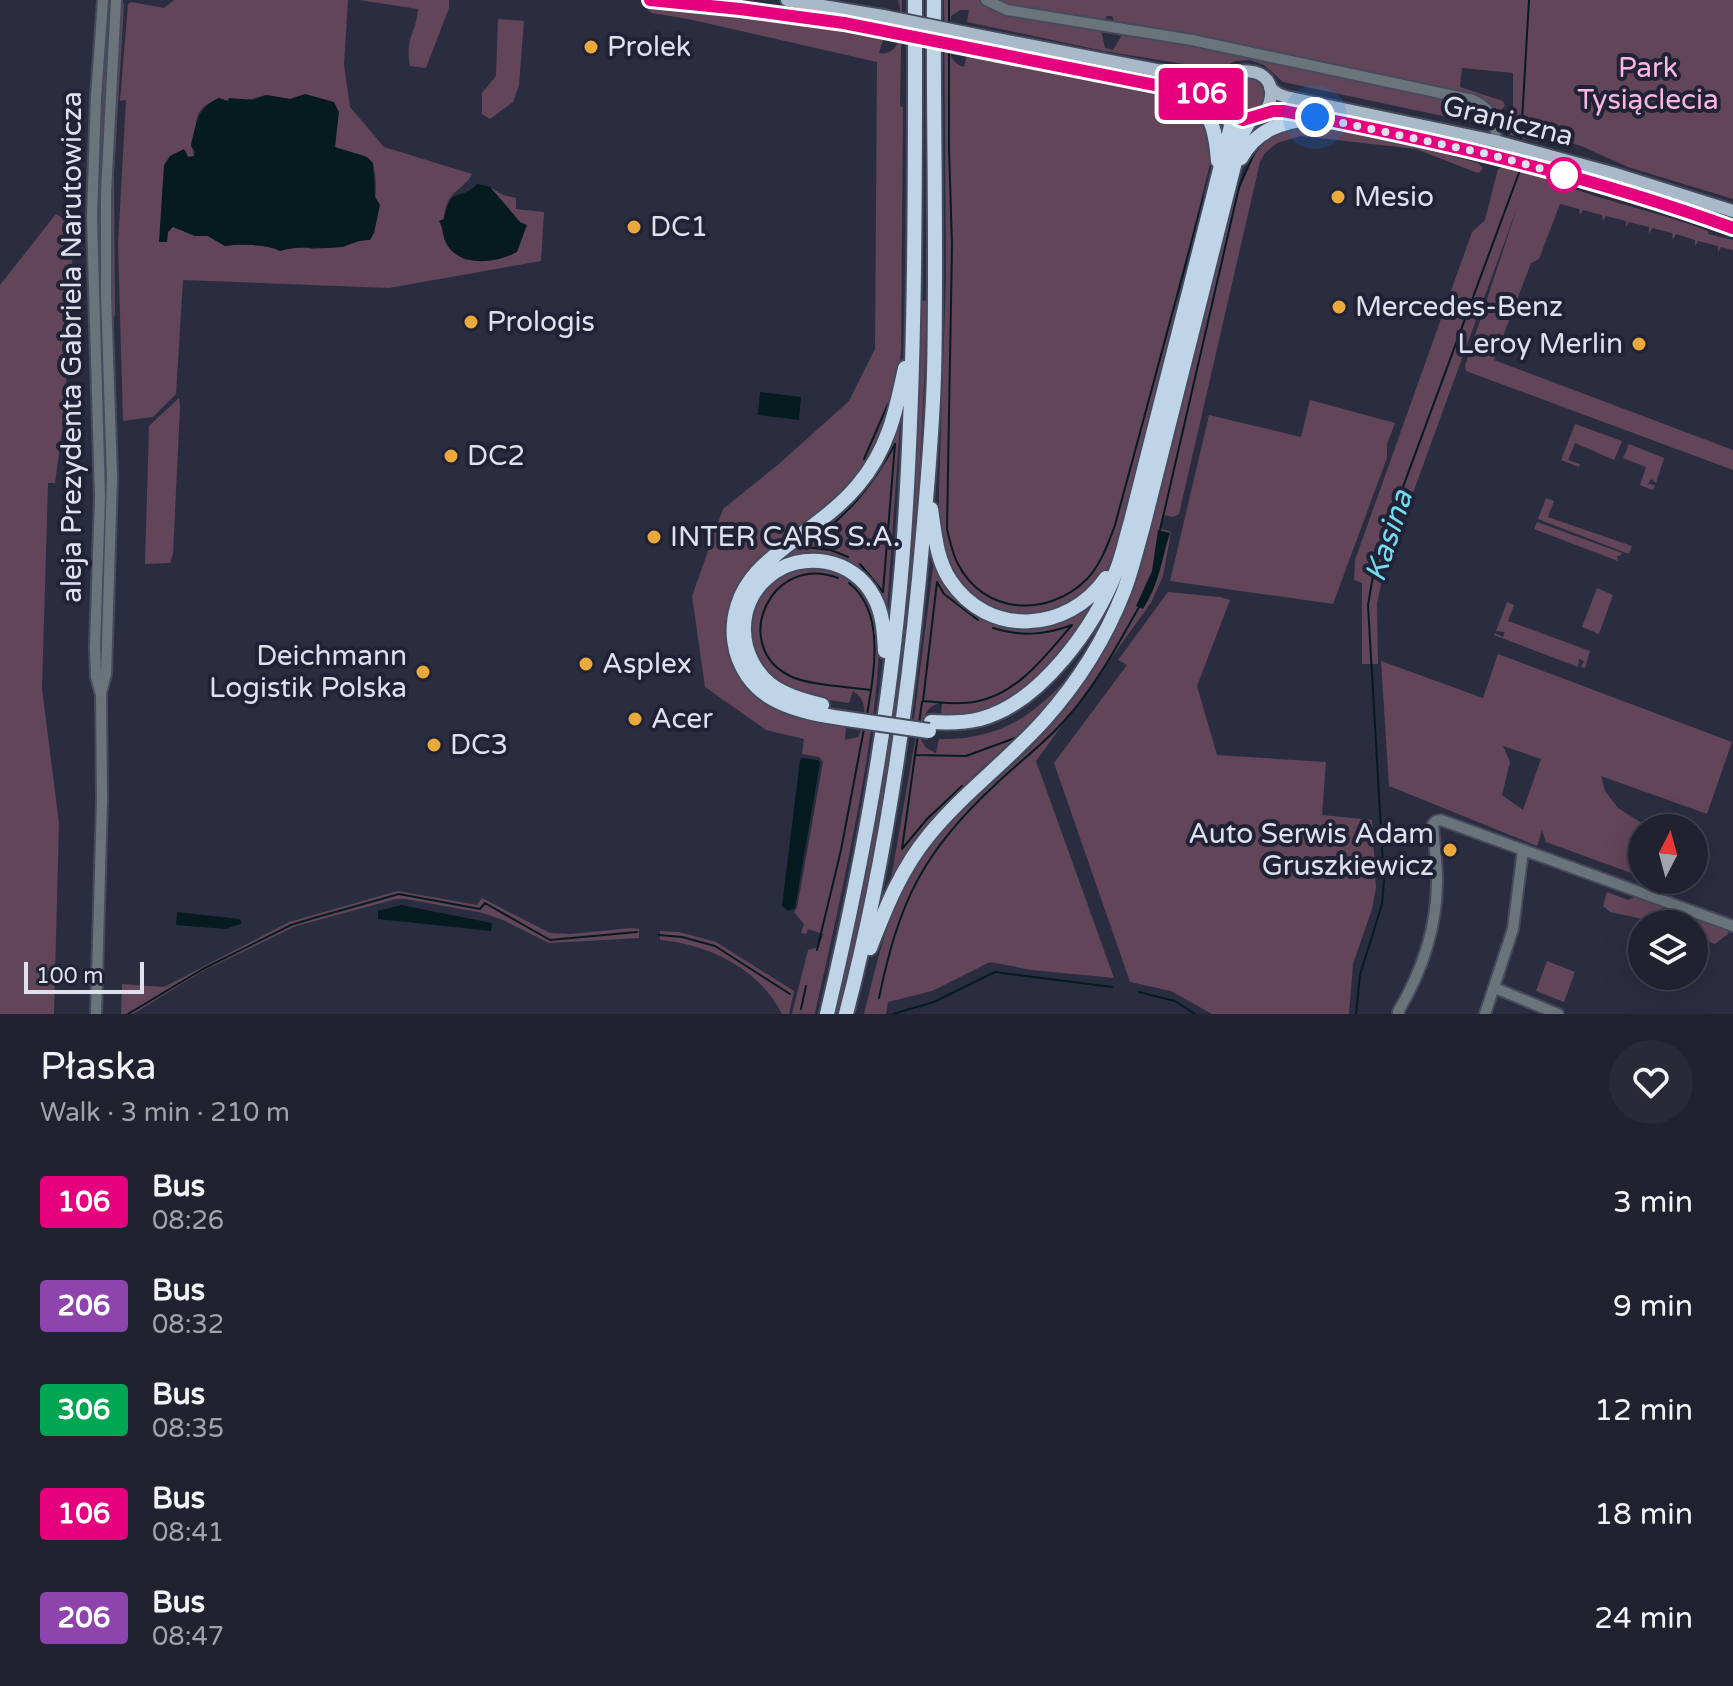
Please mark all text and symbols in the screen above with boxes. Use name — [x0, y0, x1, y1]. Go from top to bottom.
place label: Prolek — [607, 30, 691, 64]
marker: Prolek — [582, 38, 600, 56]
park label: Park Tysiąclecia — [1577, 51, 1719, 117]
line badge: 106 — [1155, 68, 1247, 120]
text: 106 — [1175, 77, 1227, 111]
street label: Graniczna — [1439, 88, 1577, 154]
street label: aleja Prezydenta Gabriela Narutowicza — [55, 91, 89, 603]
your location — [1295, 97, 1335, 137]
unlabelled marker — [1547, 158, 1581, 192]
place label: Mesio — [1354, 180, 1434, 214]
marker: Mesio — [1329, 188, 1347, 206]
place label: DC1 — [650, 210, 708, 244]
marker: DC1 — [625, 218, 643, 236]
place label: Mercedes-Benz — [1355, 290, 1563, 324]
marker: Mercedes-Benz — [1330, 298, 1348, 316]
place label: Prologis — [487, 305, 595, 339]
marker: Prologis — [462, 313, 480, 331]
place label: Leroy Merlin — [1457, 327, 1623, 361]
marker: Leroy Merlin — [1630, 335, 1648, 353]
place label: DC2 — [467, 439, 525, 473]
marker: DC2 — [442, 447, 460, 465]
water label: Kasina — [1357, 485, 1421, 586]
place label: INTER CARS S.A. — [670, 520, 900, 554]
marker: INTER CARS S.A. — [645, 528, 663, 546]
place label: Deichmann Logistik Polska — [209, 639, 407, 705]
place label: Asplex — [602, 647, 692, 681]
marker: Asplex — [577, 655, 595, 673]
marker: Deichmann Logistik Polska — [414, 663, 432, 681]
place label: Acer — [651, 702, 713, 736]
marker: Acer — [626, 710, 644, 728]
place label: DC3 — [450, 728, 508, 762]
marker: DC3 — [425, 736, 443, 754]
north arrow — [1628, 814, 1708, 894]
map controls — [1628, 814, 1708, 990]
place label: Auto Serwis Adam Gruszkiewicz — [1188, 817, 1434, 883]
marker: Auto Serwis Adam Gruszkiewicz — [1441, 841, 1459, 859]
button: layers — [1628, 910, 1708, 990]
scale bar — [24, 958, 144, 994]
text: 100 m — [36, 963, 103, 989]
button: heart — [1609, 1040, 1693, 1124]
text: Płaska — [40, 1044, 157, 1090]
text: Walk · 3 min · 210 m — [40, 1097, 290, 1128]
text: Bus — [152, 1168, 205, 1205]
text: 3 min — [1613, 1184, 1693, 1221]
text: 106 — [58, 1185, 110, 1219]
text: 08:26 — [152, 1205, 224, 1236]
text: Bus — [152, 1272, 205, 1309]
text: 9 min — [1613, 1288, 1693, 1325]
text: 206 — [58, 1289, 110, 1323]
text: 08:32 — [152, 1309, 224, 1340]
text: Bus — [152, 1376, 205, 1413]
text: 12 min — [1594, 1392, 1693, 1429]
text: 306 — [58, 1393, 110, 1427]
text: 08:35 — [152, 1413, 224, 1444]
text: Bus — [152, 1480, 205, 1517]
text: 18 min — [1594, 1496, 1693, 1533]
text: 106 — [58, 1497, 110, 1531]
text: 08:41 — [152, 1517, 224, 1548]
text: Bus — [152, 1584, 205, 1621]
text: 24 min — [1594, 1600, 1693, 1637]
text: 206 — [58, 1601, 110, 1635]
text: 08:47 — [152, 1621, 224, 1652]

